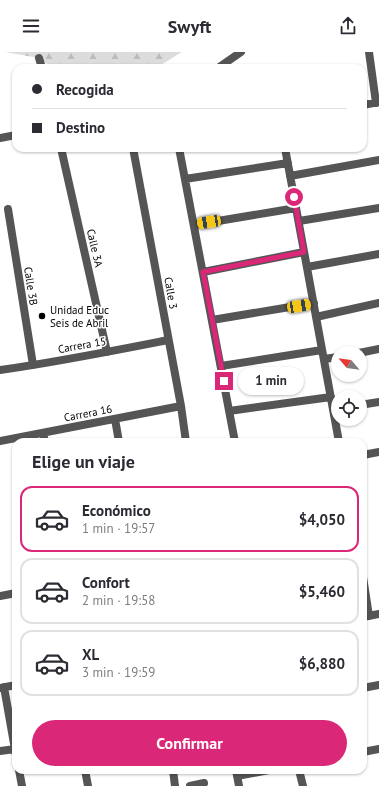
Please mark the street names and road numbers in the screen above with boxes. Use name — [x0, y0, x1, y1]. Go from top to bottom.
street label: Calle 3A — [84, 227, 106, 269]
street label: Calle 3B — [21, 266, 41, 306]
street label: Calle 3 — [161, 276, 181, 310]
street label: Carrera 15 — [57, 334, 107, 356]
street label: Carrera 16 — [63, 401, 113, 425]

